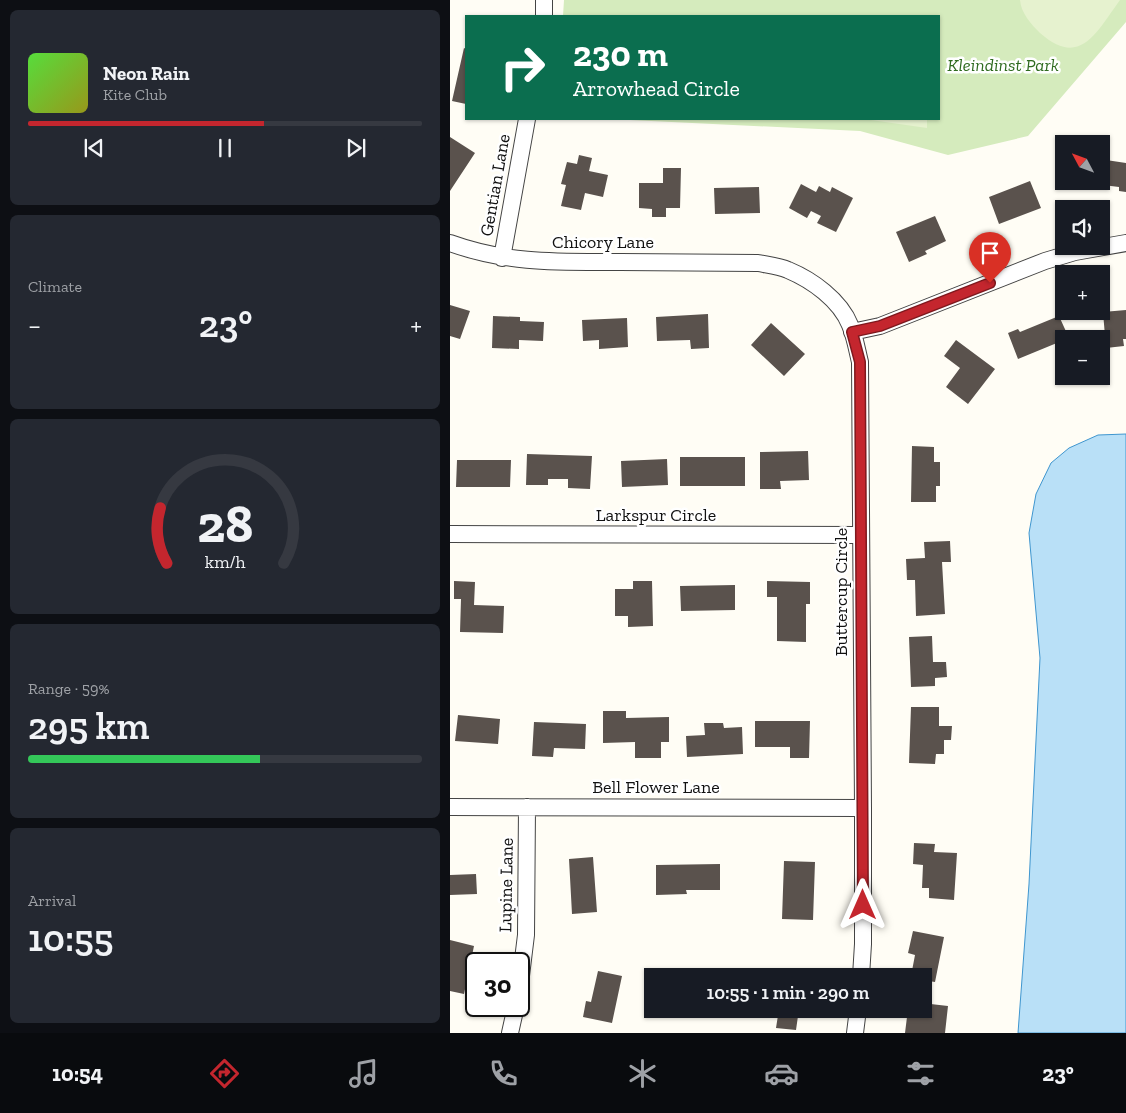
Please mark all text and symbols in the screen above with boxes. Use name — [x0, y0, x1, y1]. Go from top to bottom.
text: 230 m — [573, 33, 668, 75]
icon: right — [490, 35, 555, 100]
park label: Kleindinst Park — [947, 54, 1059, 76]
text: Neon Rain — [103, 62, 190, 85]
text: Arrowhead Circle — [573, 75, 740, 102]
text: Kite Club — [103, 85, 167, 104]
street label: Gentian Lane — [475, 132, 515, 238]
icon: previous — [80, 134, 108, 162]
icon: pause — [211, 134, 239, 162]
icon: next — [342, 134, 370, 162]
north arrow — [1055, 135, 1110, 190]
map controls — [1055, 135, 1110, 385]
button: sound — [1055, 200, 1110, 255]
street label: Chicory Lane — [552, 231, 654, 253]
pin — [969, 232, 1011, 283]
icon: arrive — [976, 239, 1004, 267]
button: + — [1055, 265, 1110, 320]
text: Climate — [28, 277, 82, 296]
text: 23° — [199, 301, 253, 347]
text: − — [28, 309, 41, 342]
text: + — [410, 309, 422, 342]
button: − — [1055, 330, 1110, 385]
text: 28 — [197, 493, 253, 555]
street label: Larkspur Circle — [596, 504, 716, 526]
street label: Buttercup Circle — [830, 528, 852, 656]
text: km/h — [205, 551, 245, 573]
text: Range · 59% — [28, 679, 110, 698]
text: 295 km — [28, 703, 149, 749]
street label: Bell Flower Lane — [592, 776, 720, 798]
street label: Lupine Lane — [494, 837, 518, 933]
position arrow — [836, 878, 888, 930]
text: Arrival — [28, 891, 76, 910]
text: 10:55 — [28, 915, 113, 961]
speed limit sign: 30 — [465, 952, 530, 1017]
text: 10:55 · 1 min · 290 m — [707, 981, 869, 1004]
icon: directions — [207, 1056, 242, 1091]
icon: music — [346, 1056, 381, 1091]
icon: phone — [486, 1056, 521, 1091]
icon: climate — [625, 1056, 660, 1091]
icon: car — [764, 1056, 799, 1091]
icon: filters — [903, 1056, 938, 1091]
text: 10:54 — [52, 1060, 103, 1087]
text: 23° — [1042, 1060, 1074, 1087]

